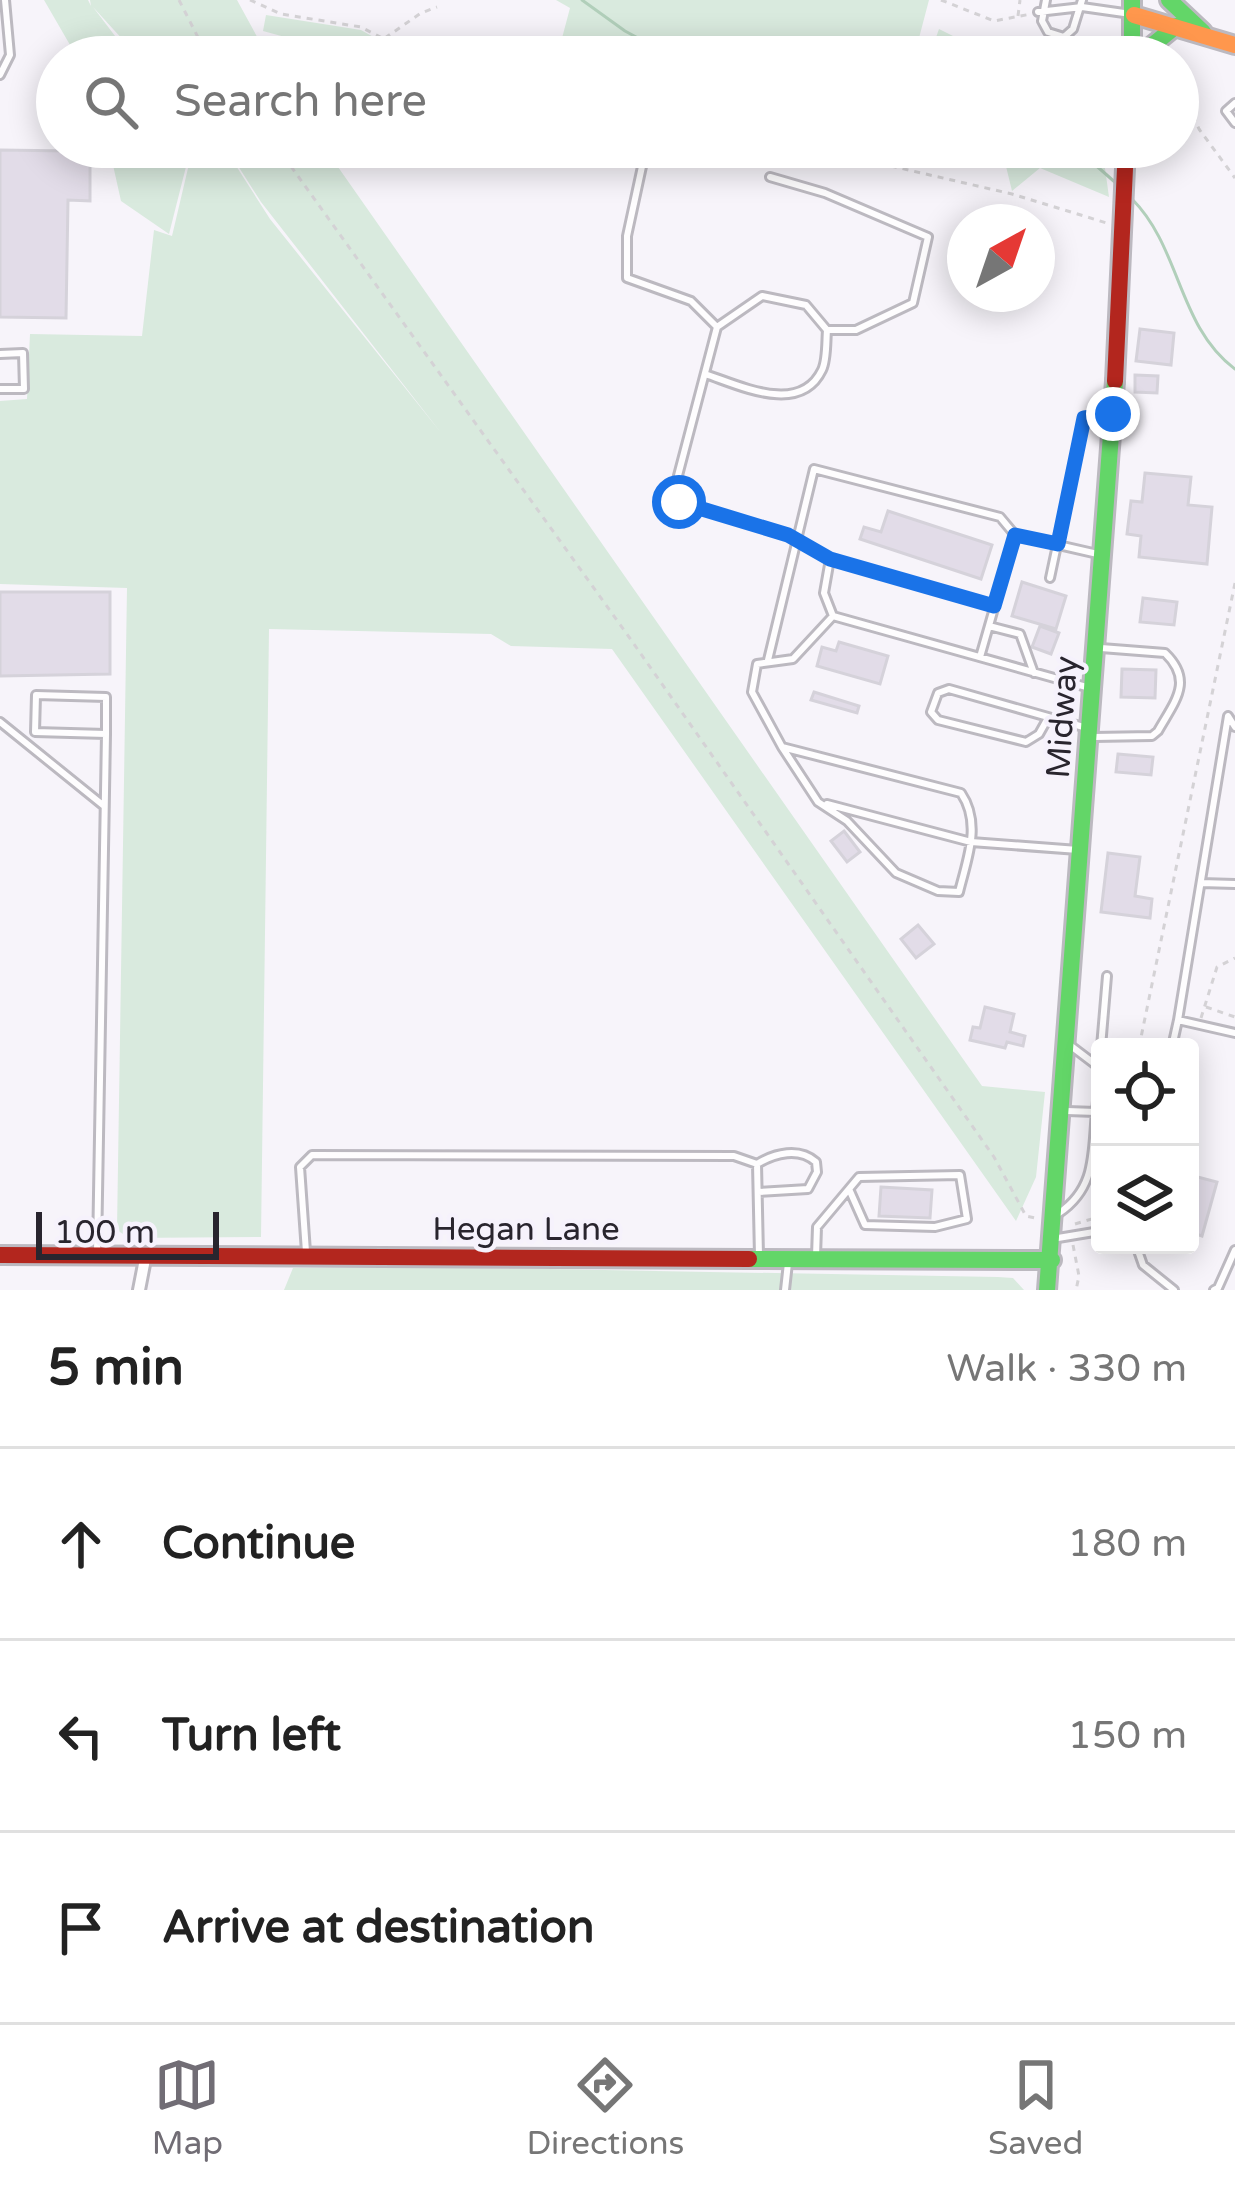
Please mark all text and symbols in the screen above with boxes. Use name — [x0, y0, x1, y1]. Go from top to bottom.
search box — [36, 36, 1199, 168]
icon: search — [78, 69, 144, 135]
text: Search here — [174, 75, 427, 129]
north arrow — [947, 204, 1055, 312]
route end — [1086, 387, 1140, 441]
route start — [652, 475, 706, 529]
street label: Midway — [1039, 655, 1086, 780]
map controls — [1091, 1038, 1199, 1254]
button: locate — [1091, 1038, 1199, 1146]
button: layers — [1091, 1146, 1199, 1254]
scale bar — [36, 1206, 219, 1259]
street label: Hegan Lane — [432, 1210, 620, 1249]
text: 100 m — [54, 1213, 155, 1252]
text: 5 min — [48, 1337, 184, 1399]
text: Walk · 330 m — [946, 1345, 1187, 1392]
icon: ahead — [48, 1511, 114, 1577]
text: Continue — [162, 1517, 355, 1571]
text: 180 m — [1068, 1520, 1187, 1567]
icon: left — [48, 1703, 114, 1769]
text: Turn left — [162, 1709, 341, 1763]
text: 150 m — [1068, 1712, 1187, 1759]
icon: arrive — [48, 1895, 114, 1961]
text: Arrive at destination — [162, 1901, 594, 1955]
tab: Map — [152, 2052, 223, 2163]
tab: Directions — [527, 2052, 684, 2163]
tab: Saved — [988, 2052, 1083, 2163]

